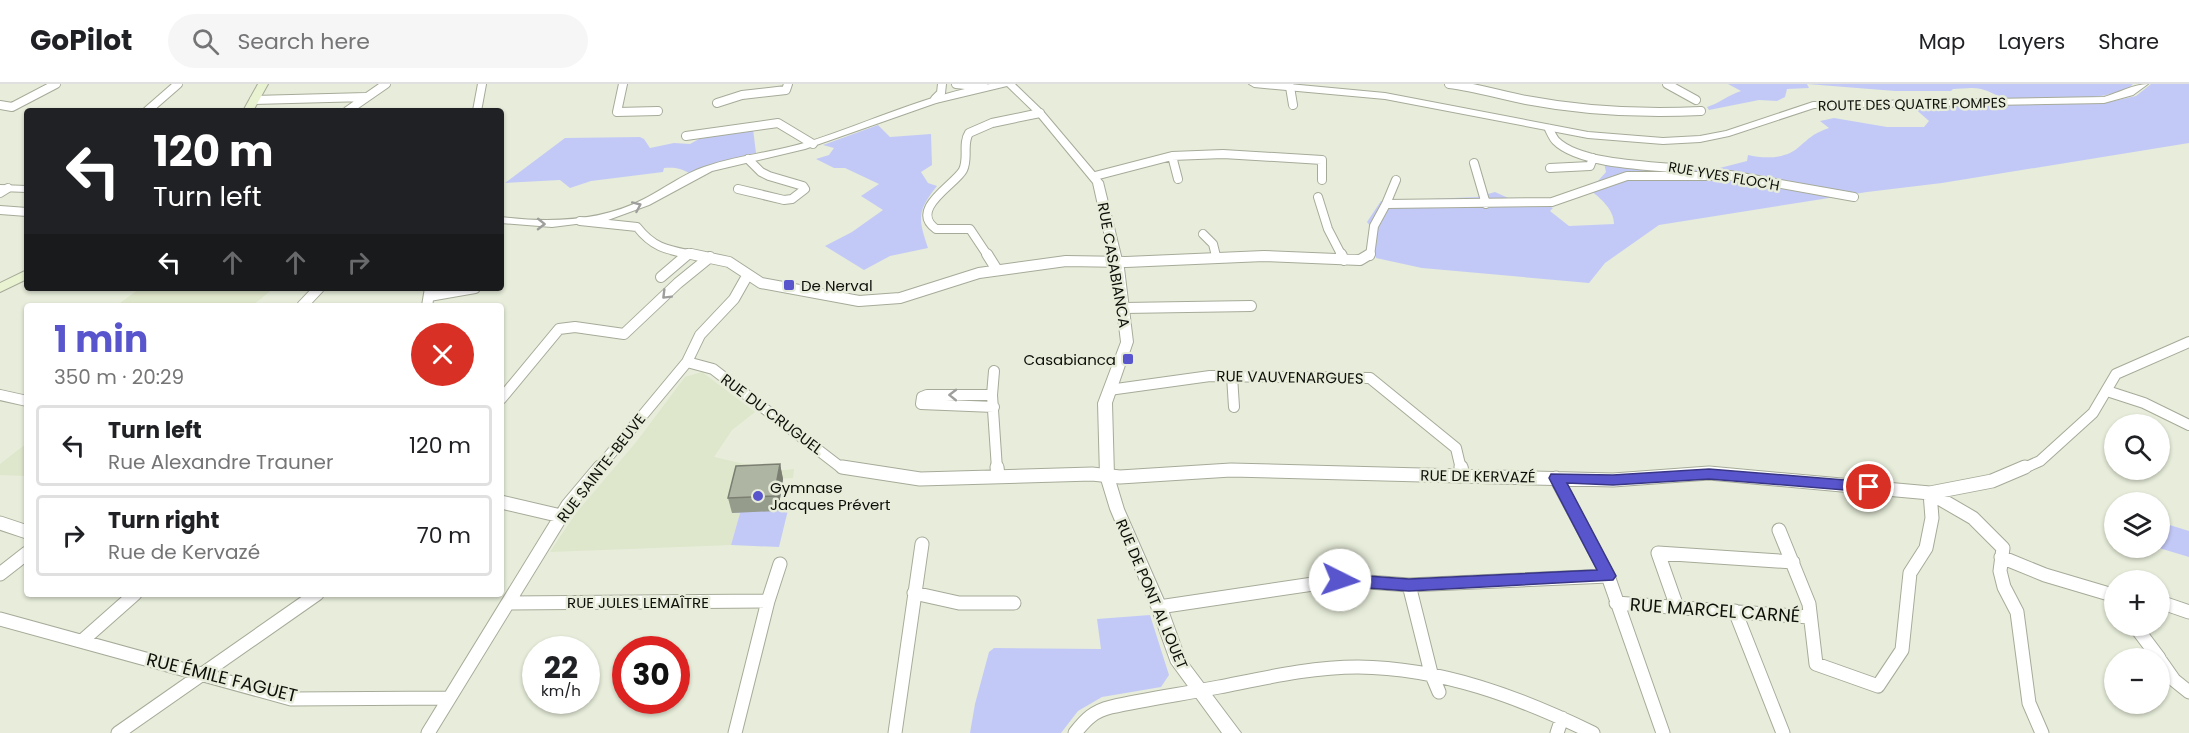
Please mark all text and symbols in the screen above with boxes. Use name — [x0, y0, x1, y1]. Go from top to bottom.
search box — [168, 14, 588, 68]
text: GoPilot — [30, 21, 132, 60]
icon: search — [189, 25, 222, 58]
text: Search here — [237, 26, 370, 57]
text: Map — [1919, 27, 1965, 56]
text: Layers — [1998, 27, 2065, 56]
text: Share — [2098, 27, 2159, 56]
street label: ROUTE DES QUATRE POMPES — [1818, 92, 2006, 116]
text: 120 m — [153, 122, 274, 181]
icon: left — [54, 132, 132, 210]
street label: RUE YVES FLOC'H — [1667, 156, 1781, 196]
text: Turn left — [153, 178, 262, 215]
one-way arrow — [630, 201, 641, 213]
street label: RUE CASABIANCA — [1093, 201, 1135, 329]
one-way arrow — [536, 217, 545, 230]
icon: left — [153, 246, 186, 279]
icon: ahead — [216, 246, 249, 279]
icon: ahead — [279, 246, 312, 279]
icon: right — [342, 246, 375, 279]
place label: De Nerval — [801, 275, 873, 296]
marker: De Nerval — [782, 278, 796, 292]
one-way arrow — [662, 288, 673, 299]
text: 1 min — [54, 314, 148, 365]
button: close — [411, 323, 474, 386]
place label: Casabianca — [1023, 349, 1116, 370]
marker: Casabianca — [1121, 352, 1135, 366]
text: 350 m · 20:29 — [54, 363, 184, 391]
street label: RUE VAUVENARGUES — [1216, 365, 1364, 389]
street label: RUE DU CRUGUEL — [717, 369, 828, 460]
one-way arrow — [949, 389, 958, 401]
street label: RUE SAINTE-BEUVE — [552, 409, 650, 527]
map controls — [2104, 414, 2170, 714]
button: search — [2104, 414, 2170, 480]
text: Turn left — [108, 415, 202, 446]
icon: left — [57, 429, 90, 462]
text: 120 m — [409, 430, 471, 461]
text: Rue Alexandre Trauner — [108, 448, 333, 476]
pin — [1843, 461, 1894, 512]
street label: RUE DE KERVAZÉ — [1420, 464, 1536, 488]
icon: arrive — [1852, 470, 1885, 503]
place label: Gymnase Jacques Prévert — [770, 477, 890, 515]
marker: Gymnase Jacques Prévert — [751, 489, 765, 503]
button: layers — [2104, 492, 2170, 558]
text: Turn right — [108, 505, 219, 536]
street label: RUE DE PONT AL LOUET — [1111, 516, 1193, 672]
icon: right — [57, 519, 90, 552]
text: 70 m — [417, 520, 471, 551]
text: Rue de Kervazé — [108, 538, 260, 566]
position arrow — [1308, 548, 1372, 612]
button: + — [2104, 570, 2170, 636]
street label: RUE JULES LEMAÎTRE — [567, 592, 709, 613]
street label: RUE MARCEL CARNÉ — [1629, 592, 1801, 628]
speed limit sign: 30 — [612, 636, 690, 714]
street label: RUE ÉMILE FAGUET — [144, 646, 300, 708]
text: 22 — [544, 646, 578, 689]
button: − — [2104, 648, 2170, 714]
text: km/h — [541, 680, 581, 701]

